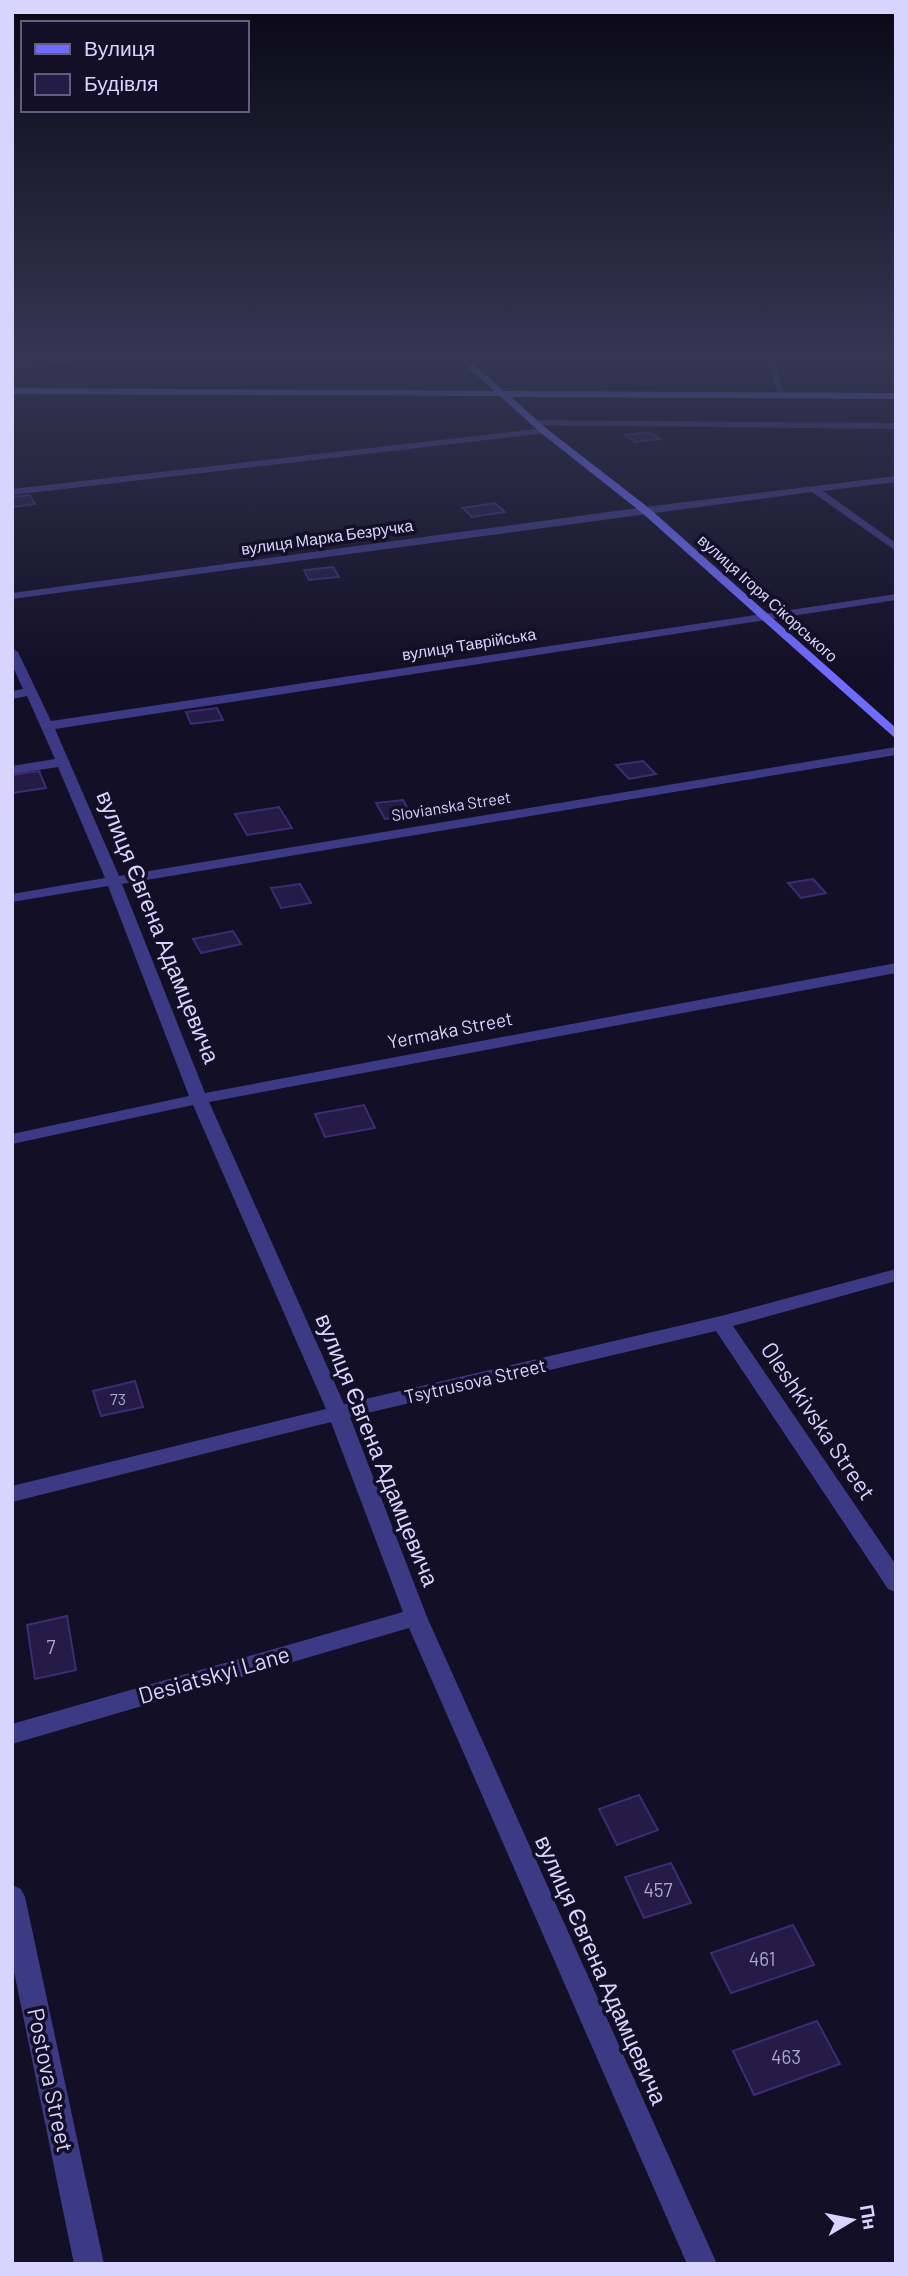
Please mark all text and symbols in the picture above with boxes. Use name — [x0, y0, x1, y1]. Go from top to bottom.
legend — [21, 21, 248, 112]
text: Вулиця — [84, 35, 155, 60]
text: Будівля — [84, 70, 158, 95]
street label: вулиця Марка Безручка — [240, 515, 414, 558]
street label: вулиця Ігоря Сікорського — [695, 530, 842, 665]
street label: вулиця Таврійська — [401, 624, 537, 663]
street label: вулиця Євгена Адамцевича — [91, 786, 227, 1067]
street label: Slovianska Street — [390, 787, 512, 824]
street label: Yermaka Street — [385, 1006, 514, 1053]
street label: вулиця Євгена Адамцевича — [310, 1309, 446, 1590]
street label: Oleshkivska Street — [756, 1336, 882, 1505]
street label: Tsytrusova Street — [402, 1353, 548, 1408]
house number: 73 — [110, 1389, 126, 1408]
house number: 7 — [47, 1635, 56, 1658]
street label: Desiatskyi Lane — [135, 1639, 293, 1709]
street label: вулиця Євгена Адамцевича — [530, 1831, 674, 2109]
house number: 457 — [643, 1878, 673, 1901]
house number: 461 — [749, 1947, 775, 1970]
street label: Postova Street — [22, 2005, 80, 2154]
house number: 463 — [771, 2045, 801, 2068]
north arrow — [817, 2185, 887, 2255]
text: Пн — [856, 2203, 883, 2231]

